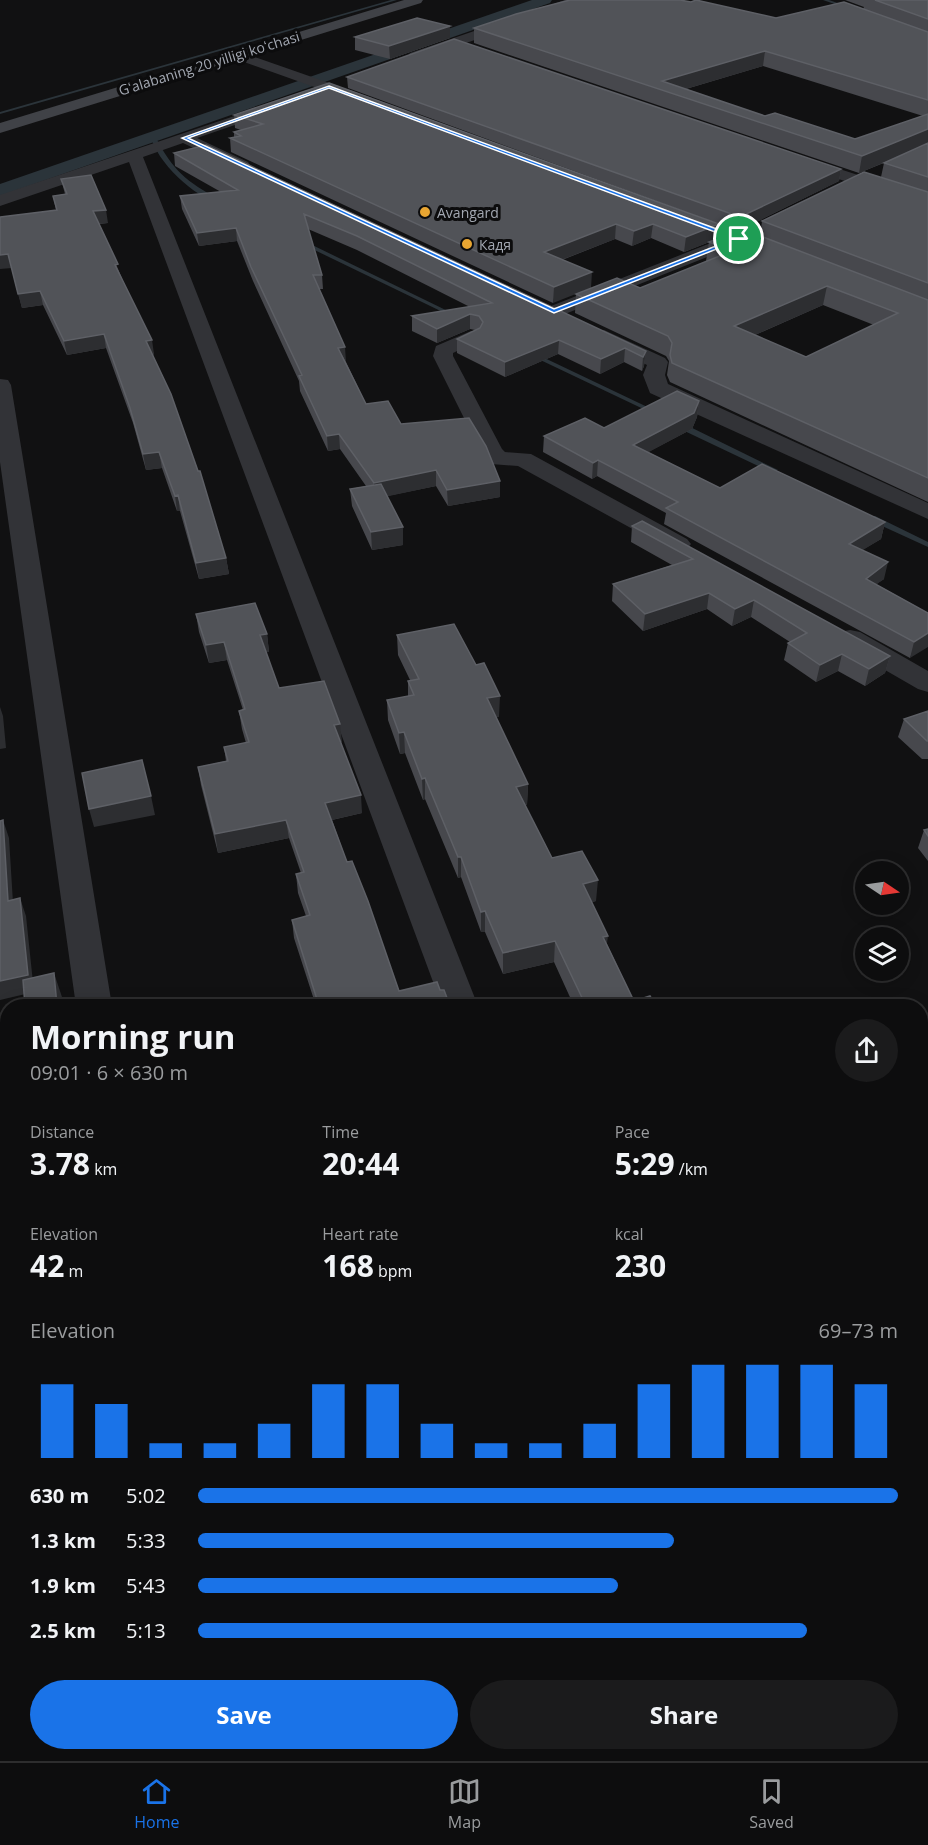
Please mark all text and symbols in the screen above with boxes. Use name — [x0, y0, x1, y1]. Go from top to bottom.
street label: Gʻalabaning 20 yilligi koʻchasi — [116, 26, 302, 100]
place label: Avangard — [437, 203, 499, 222]
marker: Avangard — [418, 205, 432, 219]
pin — [713, 213, 764, 264]
icon: arrive — [722, 222, 755, 255]
place label: Кадя — [479, 235, 511, 254]
marker: Кадя — [460, 237, 474, 251]
north arrow — [855, 861, 909, 915]
map controls — [855, 861, 909, 981]
button: layers — [855, 927, 909, 981]
text: Morning run — [30, 1014, 236, 1059]
button: share — [835, 1019, 898, 1082]
text: 09:01 · 6 × 630 m — [30, 1059, 188, 1086]
text: Distance — [30, 1121, 94, 1143]
text: Time — [322, 1121, 359, 1143]
text: Pace — [615, 1121, 650, 1143]
text: 3.78 — [30, 1143, 90, 1184]
text: 20:44 — [322, 1143, 400, 1184]
text: 5:29 — [615, 1143, 675, 1184]
text: km — [90, 1158, 117, 1180]
text: /km — [675, 1158, 708, 1180]
text: Elevation — [30, 1223, 98, 1245]
text: Heart rate — [322, 1223, 399, 1245]
text: kcal — [615, 1223, 644, 1245]
text: 42 — [30, 1245, 64, 1286]
text: 168 — [322, 1245, 374, 1286]
text: 230 — [615, 1245, 666, 1286]
text: m — [64, 1260, 83, 1282]
text: bpm — [374, 1260, 412, 1282]
text: Elevation — [30, 1317, 115, 1344]
text: 69–73 m — [819, 1317, 898, 1344]
text: 630 m — [30, 1482, 89, 1509]
text: 5:02 — [126, 1482, 166, 1509]
text: 1.3 km — [30, 1527, 96, 1554]
text: 5:33 — [126, 1527, 166, 1554]
text: 1.9 km — [30, 1572, 96, 1599]
text: 5:43 — [126, 1572, 166, 1599]
text: 2.5 km — [30, 1617, 96, 1644]
text: 5:13 — [126, 1617, 166, 1644]
button: Save — [30, 1680, 458, 1749]
button: Share — [470, 1680, 898, 1749]
tab: Home — [134, 1775, 179, 1833]
tab: Map — [448, 1775, 481, 1833]
tab: Saved — [749, 1775, 794, 1833]

